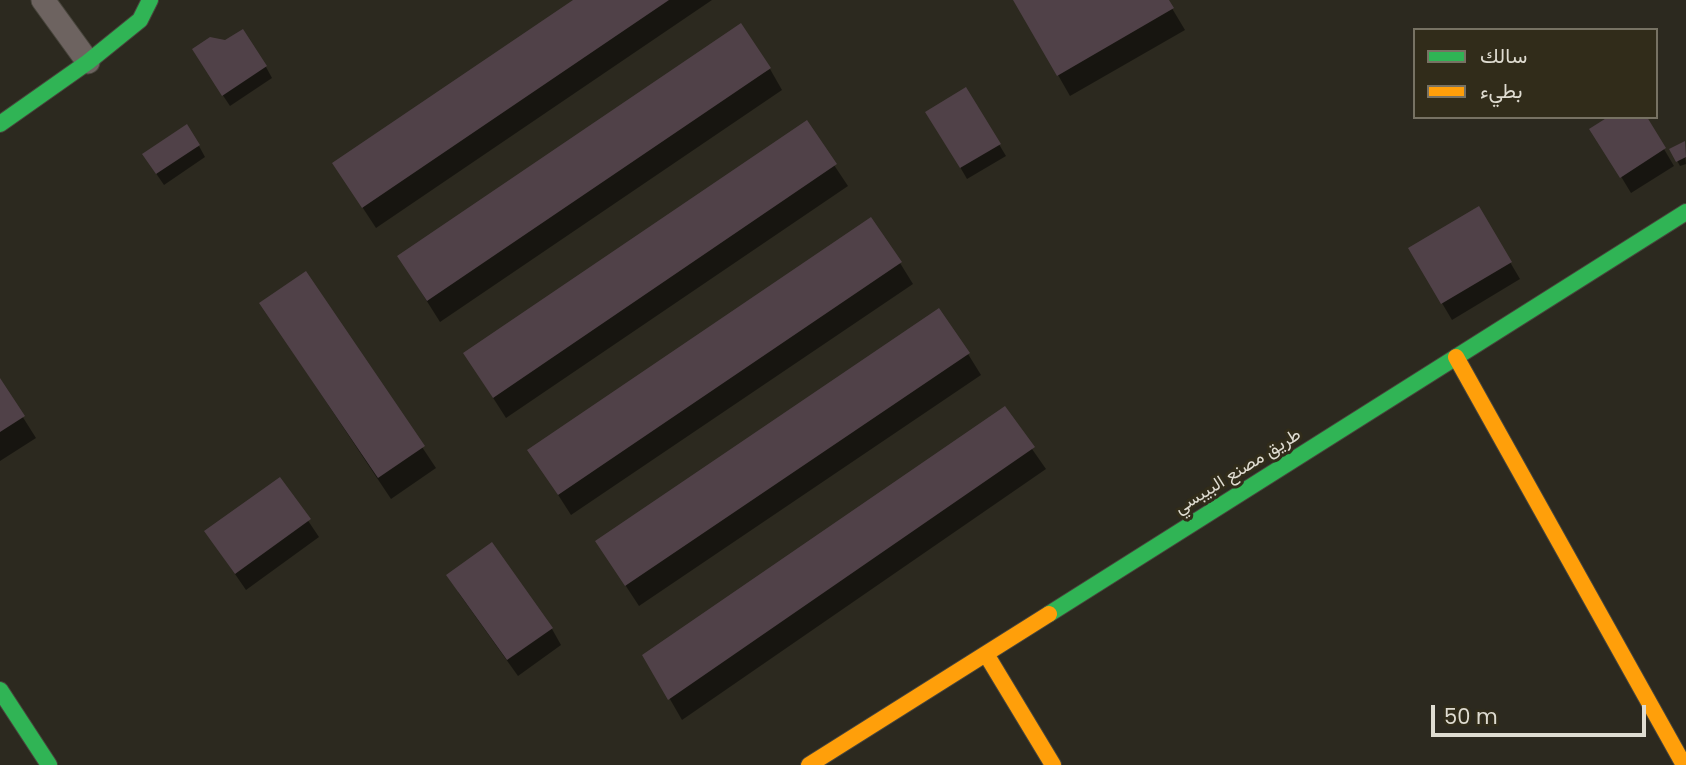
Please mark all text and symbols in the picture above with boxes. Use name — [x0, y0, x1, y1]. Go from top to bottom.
legend — [1413, 28, 1658, 119]
text: سالك — [1480, 41, 1527, 70]
text: بطيء — [1480, 76, 1523, 105]
street label: طريق مصنع البيبسي — [1171, 424, 1305, 520]
scale bar — [1434, 692, 1649, 736]
text: 50 m — [1444, 702, 1498, 731]

